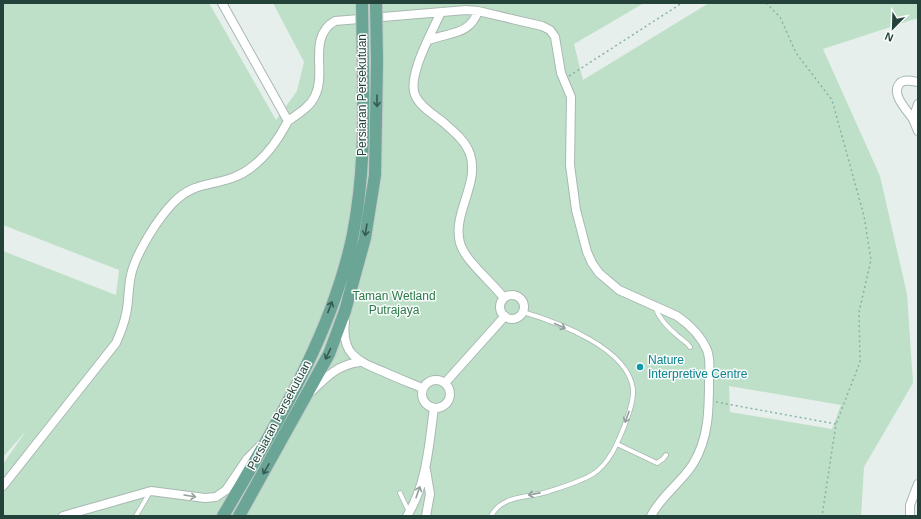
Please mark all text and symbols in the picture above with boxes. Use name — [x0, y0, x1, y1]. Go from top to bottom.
north arrow — [873, 8, 913, 48]
text: N — [883, 30, 895, 44]
street label: Persiaran Persekutuan — [355, 34, 369, 156]
one-way arrow — [373, 94, 381, 107]
one-way arrow — [362, 223, 370, 236]
park label: Taman Wetland Putrajaya — [352, 289, 436, 317]
one-way arrow — [327, 302, 335, 314]
one-way arrow — [553, 323, 565, 330]
one-way arrow — [324, 348, 331, 360]
place label: Nature Interpretive Centre — [648, 353, 748, 381]
street label: Persiaran Persekutuan — [244, 358, 314, 472]
marker: Nature Interpretive Centre — [635, 362, 645, 372]
one-way arrow — [623, 411, 631, 423]
one-way arrow — [262, 462, 270, 474]
one-way arrow — [414, 486, 422, 498]
one-way arrow — [528, 491, 541, 499]
one-way arrow — [183, 492, 196, 500]

